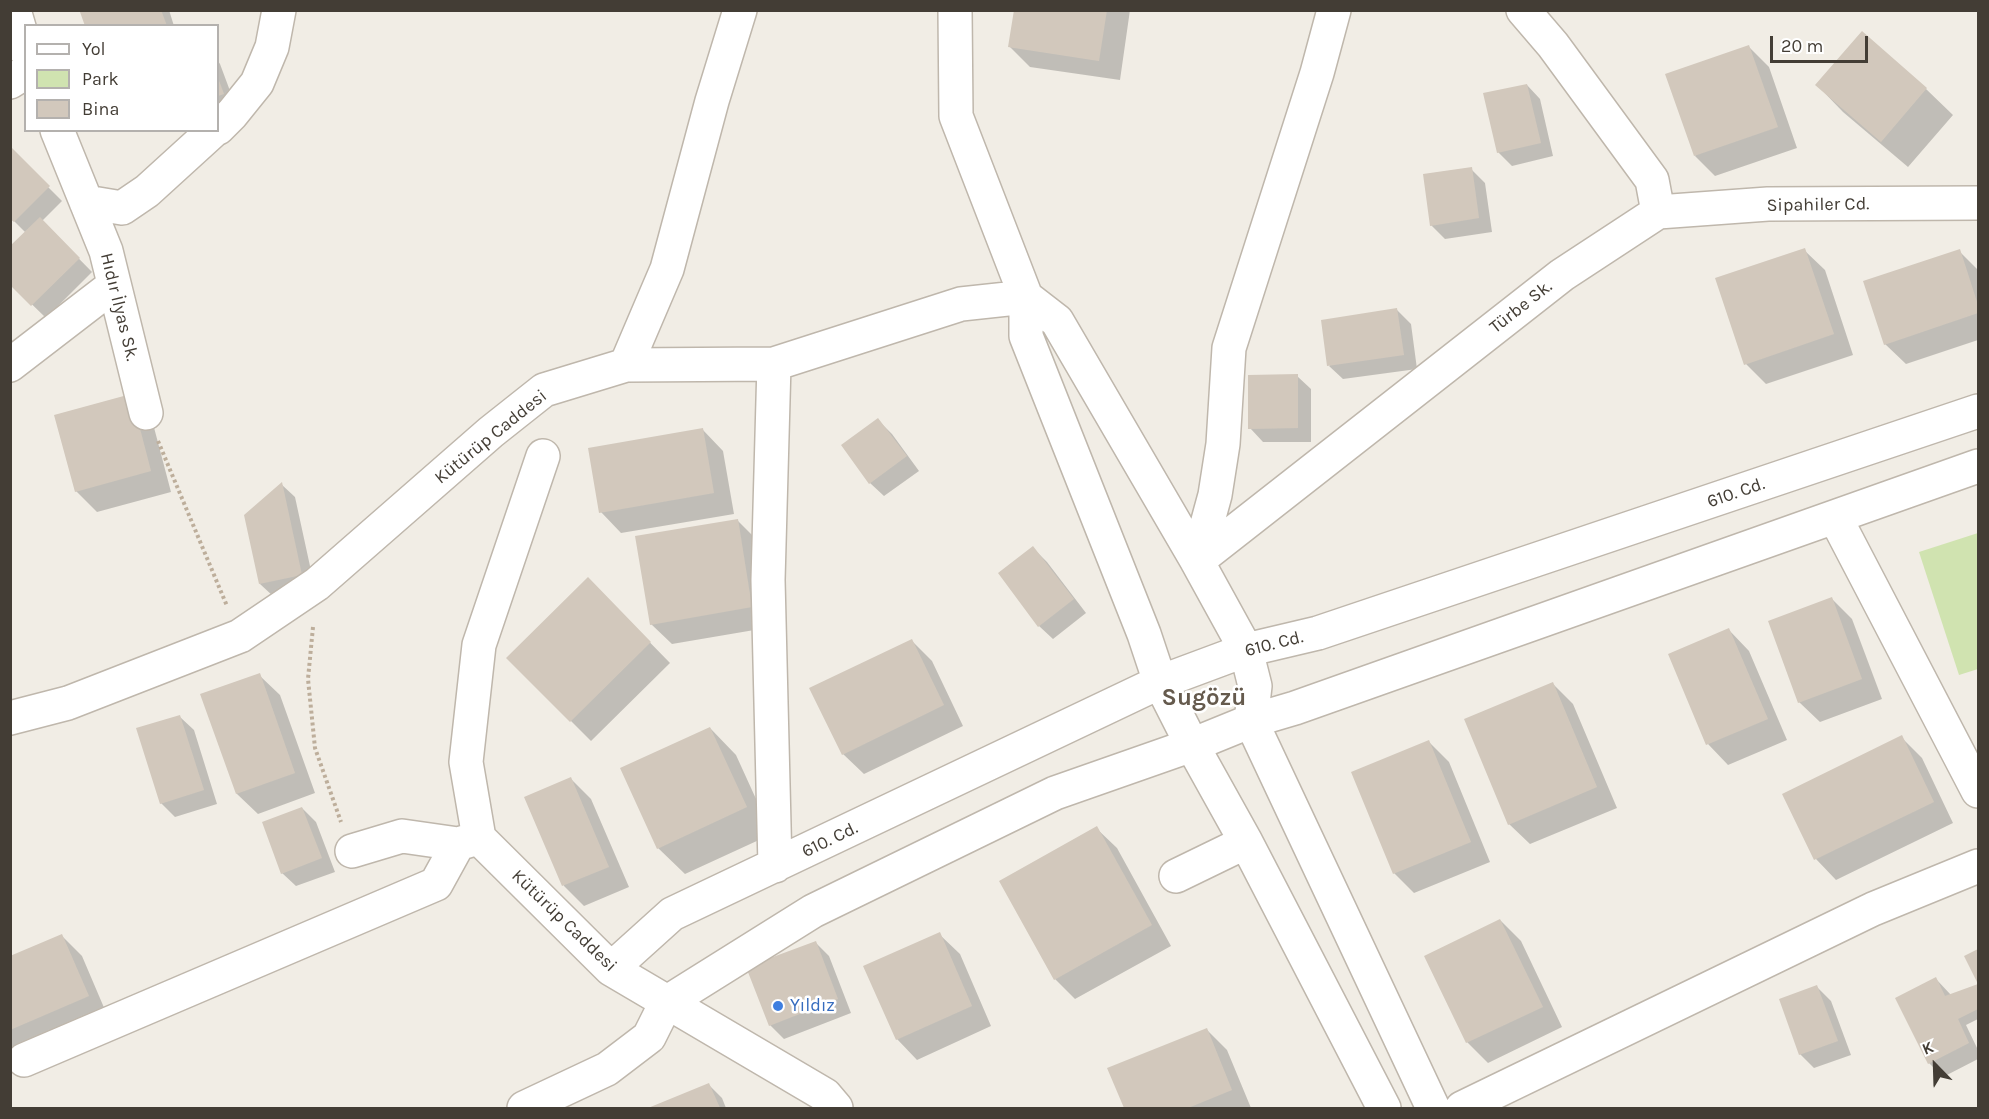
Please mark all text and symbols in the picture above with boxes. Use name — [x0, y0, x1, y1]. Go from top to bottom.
legend — [24, 24, 219, 132]
scale bar — [1773, 24, 1870, 62]
text: 20 m — [1781, 35, 1823, 57]
text: Yol — [82, 38, 106, 60]
text: Park — [82, 68, 119, 90]
text: Bina — [82, 98, 119, 120]
street label: Sipahiler Cd. — [1766, 193, 1870, 217]
street label: Hıdır İlyas Sk. — [95, 251, 143, 363]
street label: Türbe Sk. — [1485, 276, 1557, 338]
street label: Kütürüp Caddesi — [431, 385, 551, 489]
street label: 610. Cd. — [1704, 473, 1768, 513]
street label: 610. Cd. — [1243, 626, 1305, 662]
district label: Sugözü — [1162, 684, 1246, 712]
street label: 610. Cd. — [799, 817, 861, 863]
street label: Kütürüp Caddesi — [507, 865, 621, 977]
place label: Yıldız — [790, 995, 835, 1017]
marker: Yıldız — [771, 999, 785, 1013]
north arrow — [1905, 1035, 1965, 1095]
text: K — [1919, 1037, 1936, 1059]

